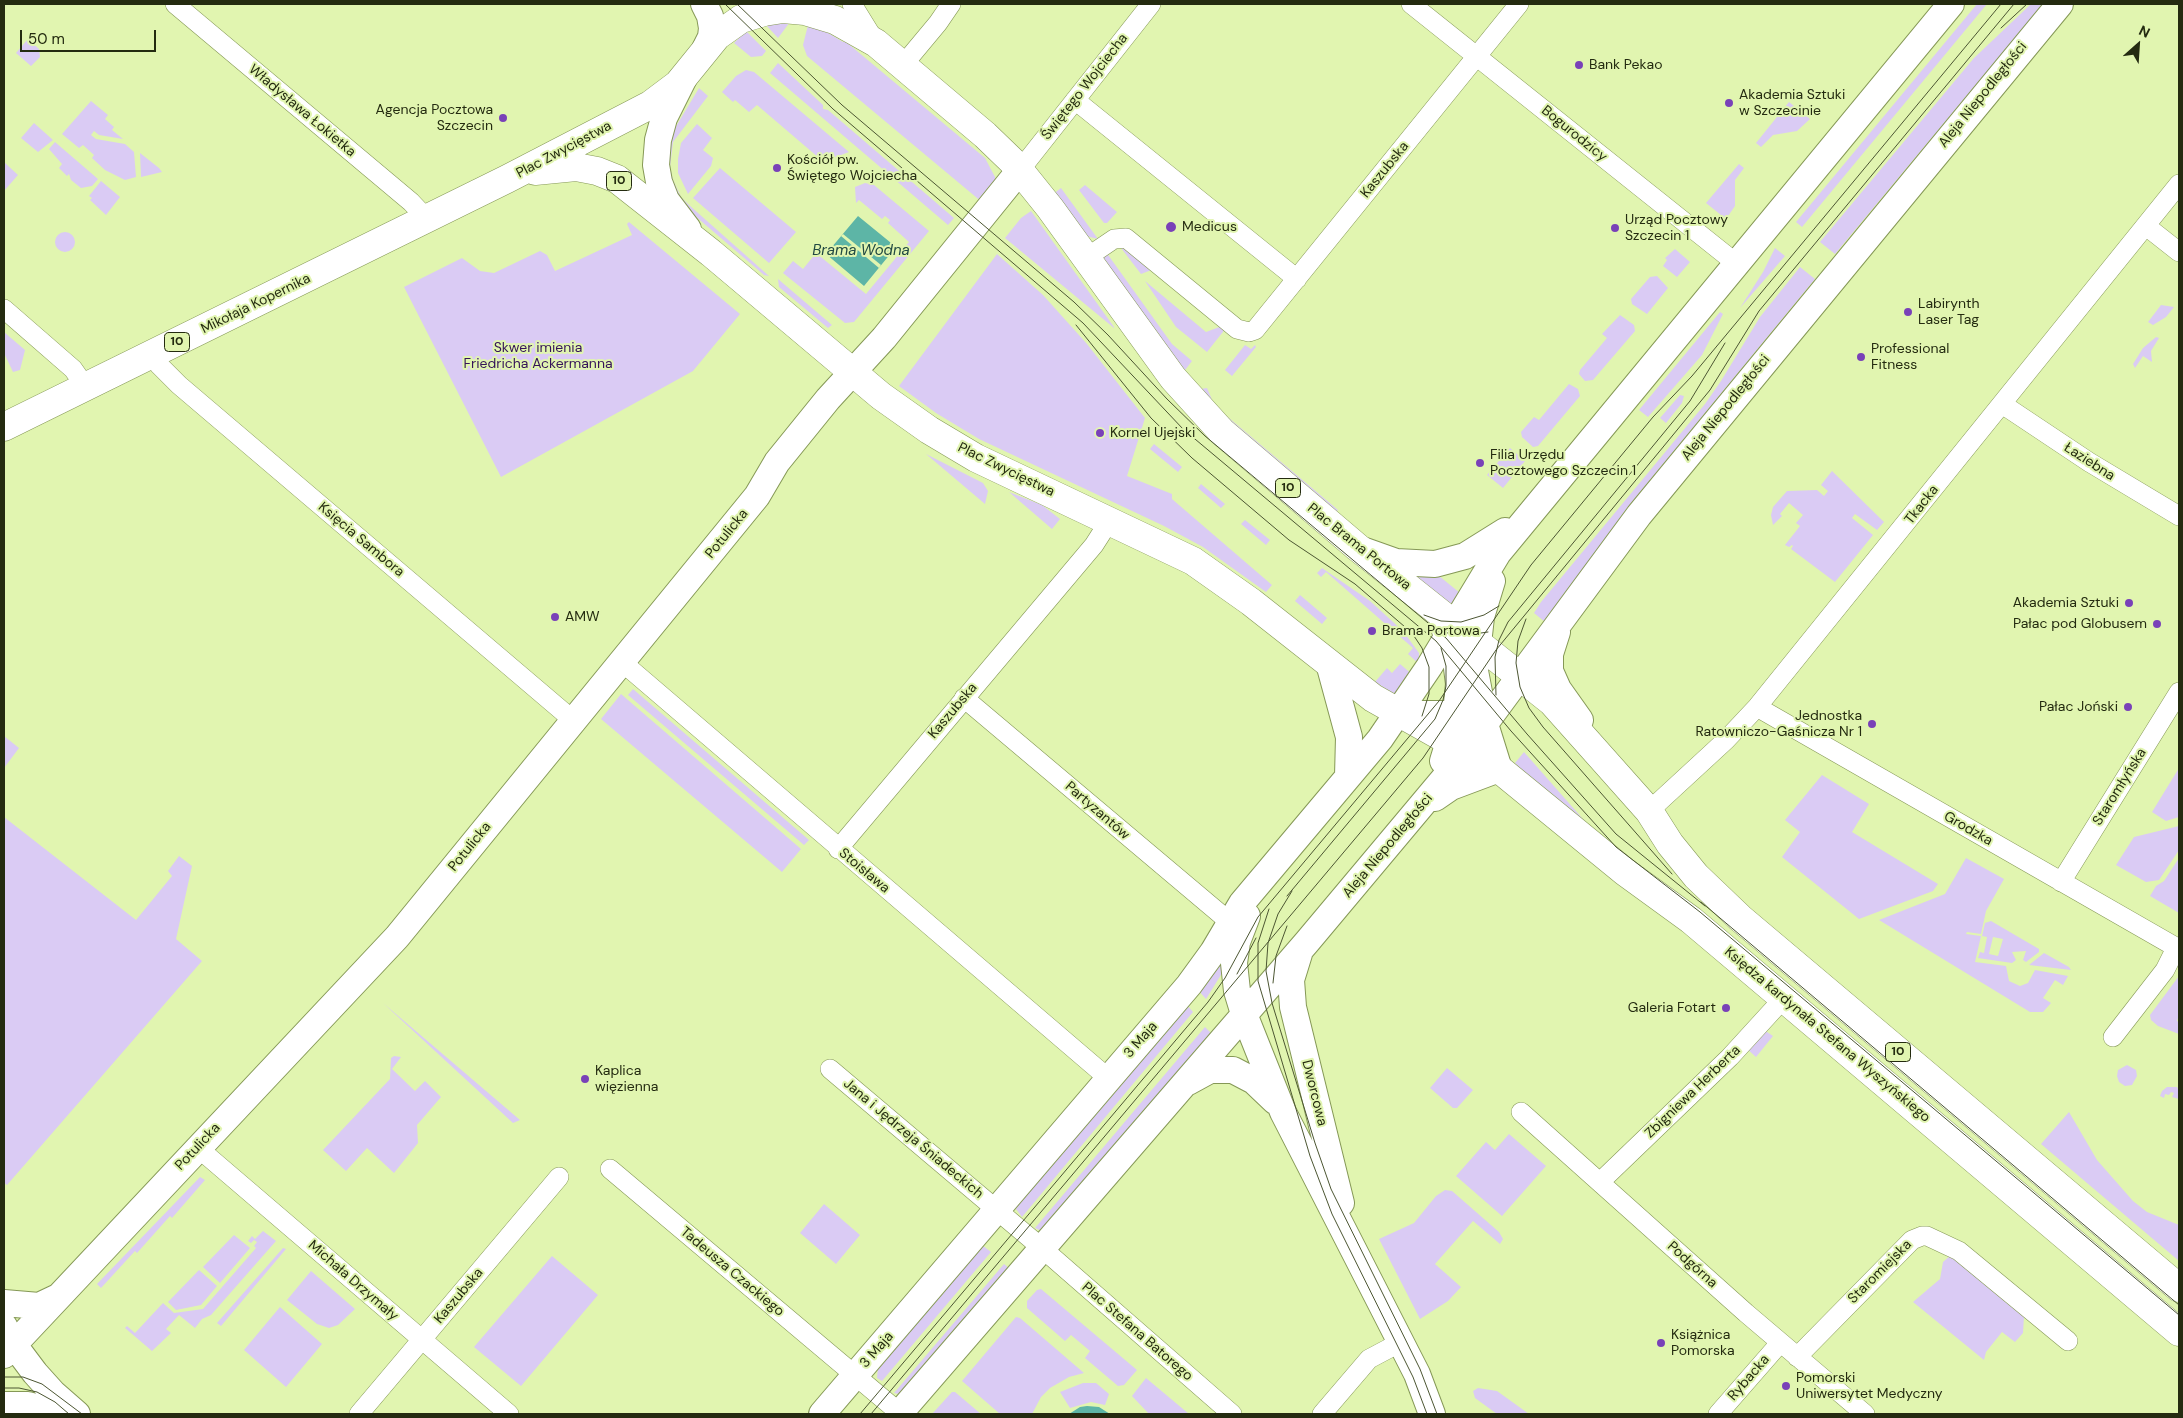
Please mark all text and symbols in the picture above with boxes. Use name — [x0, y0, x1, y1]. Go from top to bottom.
scale bar — [22, 20, 159, 52]
north arrow — [2113, 20, 2163, 70]
text: N — [2136, 21, 2153, 42]
text: 50 m — [28, 29, 65, 49]
street label: Świętego Wojciecha — [1038, 31, 1132, 143]
street label: Aleja Niepodległości — [1935, 39, 2031, 151]
place label: Bank Pekao — [1589, 57, 1662, 73]
marker: Bank Pekao — [1573, 59, 1585, 71]
street label: Władysława Łokietka — [245, 61, 359, 161]
place label: Akademia Sztuki w Szczecinie — [1739, 87, 1845, 120]
marker: Akademia Sztuki w Szczecinie — [1723, 97, 1735, 109]
place label: Agencja Pocztowa Szczecin — [376, 102, 493, 134]
street label: Bogurodzicy — [1538, 102, 1610, 166]
marker: Agencja Pocztowa Szczecin — [497, 112, 509, 124]
street label: Plac Zwycięstwa — [513, 118, 615, 182]
street label: Kaszubska — [1357, 139, 1413, 201]
place label: Kościół pw. Świętego Wojciecha — [787, 152, 917, 184]
marker: Kościół pw. Świętego Wojciecha — [771, 162, 783, 174]
road number: 10 — [606, 172, 632, 190]
place label: Urząd Pocztowy Szczecin 1 — [1625, 212, 1728, 244]
place label: Medicus — [1182, 219, 1237, 235]
marker: Medicus — [1164, 220, 1178, 234]
marker: Urząd Pocztowy Szczecin 1 — [1609, 222, 1621, 234]
water label: Brama Wodna — [812, 242, 910, 260]
street label: Mikołaja Kopernika — [198, 270, 314, 338]
place label: Labirynth Laser Tag — [1918, 296, 1980, 328]
marker: Labirynth Laser Tag — [1902, 306, 1914, 318]
road number: 10 — [164, 332, 190, 352]
park label: Skwer imienia Friedricha Ackermanna — [463, 340, 613, 372]
place label: Professional Fitness — [1871, 341, 1949, 374]
marker: Professional Fitness — [1855, 351, 1867, 363]
street label: Aleja Niepodległości — [1678, 352, 1774, 464]
place label: Kornel Ujejski — [1110, 425, 1195, 441]
marker: Kornel Ujejski — [1094, 427, 1106, 439]
street label: Plac Zwycięstwa — [955, 439, 1057, 501]
street label: Łaziebna — [2060, 439, 2118, 485]
place label: Filia Urzędu Pocztowego Szczecin 1 — [1490, 447, 1636, 480]
marker: Filia Urzędu Pocztowego Szczecin 1 — [1474, 457, 1486, 469]
road number: 10 — [1276, 478, 1300, 498]
street label: Tkacka — [1901, 482, 1943, 528]
street label: Księcia Sambora — [315, 499, 407, 581]
street label: Plac Brama Portowa — [1304, 500, 1414, 594]
street label: Potulicka — [702, 506, 752, 562]
place label: Akademia Sztuki — [2013, 595, 2119, 611]
marker: Akademia Sztuki — [2123, 597, 2135, 609]
place label: AMW — [565, 609, 600, 625]
marker: AMW — [549, 611, 561, 623]
place label: Pałac pod Globusem — [2013, 616, 2147, 632]
marker: Pałac pod Globusem — [2151, 618, 2163, 630]
place label: Brama Portowa — [1382, 623, 1480, 639]
marker: Brama Portowa — [1366, 625, 1378, 637]
street label: Kaszubska — [925, 680, 981, 742]
place label: Pałac Joński — [2039, 699, 2118, 715]
marker: Pałac Joński — [2122, 701, 2134, 713]
place label: Jednostka Ratowniczo-Gaśnicza Nr 1 — [1695, 708, 1862, 740]
marker: Jednostka Ratowniczo-Gaśnicza Nr 1 — [1866, 718, 1878, 730]
street label: Staromłyńska — [2090, 745, 2150, 829]
street label: Partyzantów — [1061, 778, 1133, 844]
street label: Aleja Niepodległości — [1339, 790, 1437, 902]
street label: Grodzka — [1941, 808, 1995, 850]
street label: Potulicka — [445, 819, 495, 875]
street label: Stoisława — [835, 845, 893, 897]
street label: Księdza kardynała Stefana Wyszyńskiego — [1721, 944, 1933, 1126]
place label: Galeria Fotart — [1628, 1000, 1716, 1016]
marker: Galeria Fotart — [1720, 1002, 1732, 1014]
street label: 3 Maja — [1121, 1018, 1161, 1062]
street label: Zbigniewa Herberta — [1642, 1042, 1744, 1142]
road number: 10 — [1886, 1042, 1910, 1062]
street label: Dworcowa — [1298, 1058, 1330, 1128]
place label: Kaplica więzienna — [595, 1063, 658, 1096]
marker: Kaplica więzienna — [579, 1073, 591, 1085]
street label: Jana i Jędrzeja Śniadeckich — [840, 1076, 986, 1202]
street label: Potulicka — [172, 1120, 224, 1174]
street label: Tadeusza Czackiego — [677, 1224, 787, 1320]
street label: Michała Drzymały — [304, 1237, 402, 1325]
street label: Staromiejska — [1845, 1237, 1915, 1307]
street label: Podgórna — [1664, 1238, 1720, 1292]
street label: Kaszubska — [431, 1265, 487, 1327]
street label: Plac Stefana Batorego — [1078, 1279, 1196, 1385]
place label: Książnica Pomorska — [1671, 1327, 1735, 1360]
street label: 3 Maja — [857, 1328, 897, 1372]
marker: Książnica Pomorska — [1655, 1337, 1667, 1349]
street label: Rybacka — [1725, 1352, 1773, 1404]
place label: Pomorski Uniwersytet Medyczny — [1796, 1370, 1943, 1402]
marker: Pomorski Uniwersytet Medyczny — [1780, 1380, 1792, 1392]

